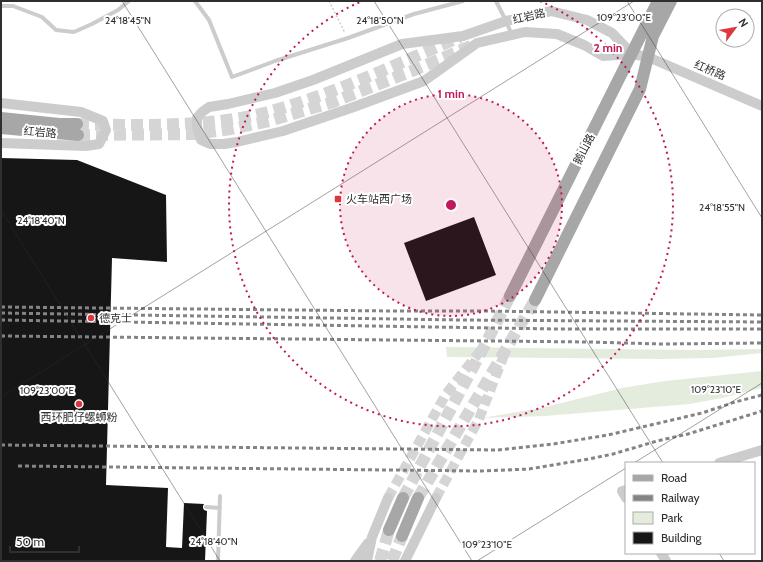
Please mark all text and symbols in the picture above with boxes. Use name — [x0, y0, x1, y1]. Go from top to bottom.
street label: 红岩路 — [511, 5, 547, 27]
north arrow — [715, 8, 755, 48]
text: 109°23'00"E — [597, 11, 651, 24]
text: 24°18'45"N — [105, 14, 151, 27]
text: 24°18'50"N — [356, 14, 404, 27]
text: N — [735, 16, 751, 30]
text: 2 min — [594, 40, 622, 55]
street label: 红桥路 — [692, 57, 728, 83]
text: 1 min — [437, 86, 465, 101]
street label: 红岩路 — [23, 124, 57, 140]
street label: 鹅山路 — [570, 131, 598, 167]
place label: 火车站西广场 — [346, 192, 412, 206]
marker: 火车站西广场 — [333, 194, 343, 204]
centre of rings — [444, 198, 458, 212]
text: 24°18'55"N — [699, 201, 745, 214]
text: 24°18'40"N — [17, 214, 65, 227]
place label: 德克士 — [99, 311, 132, 325]
marker: 德克士 — [86, 313, 96, 323]
text: 109°23'10"E — [691, 383, 742, 396]
text: 109°23'00"E — [20, 384, 74, 397]
marker: 西环肥仔螺蛳粉 — [74, 399, 84, 409]
place label: 西环肥仔螺蛳粉 — [41, 410, 118, 424]
legend — [625, 462, 755, 554]
text: Road — [661, 470, 687, 485]
text: Railway — [661, 490, 699, 505]
text: Park — [661, 510, 683, 525]
scale bar — [10, 528, 79, 554]
text: Building — [661, 530, 703, 545]
text: 50 m — [16, 534, 44, 549]
text: 24°18'40"N — [190, 535, 238, 548]
text: 109°23'10"E — [462, 538, 513, 551]

